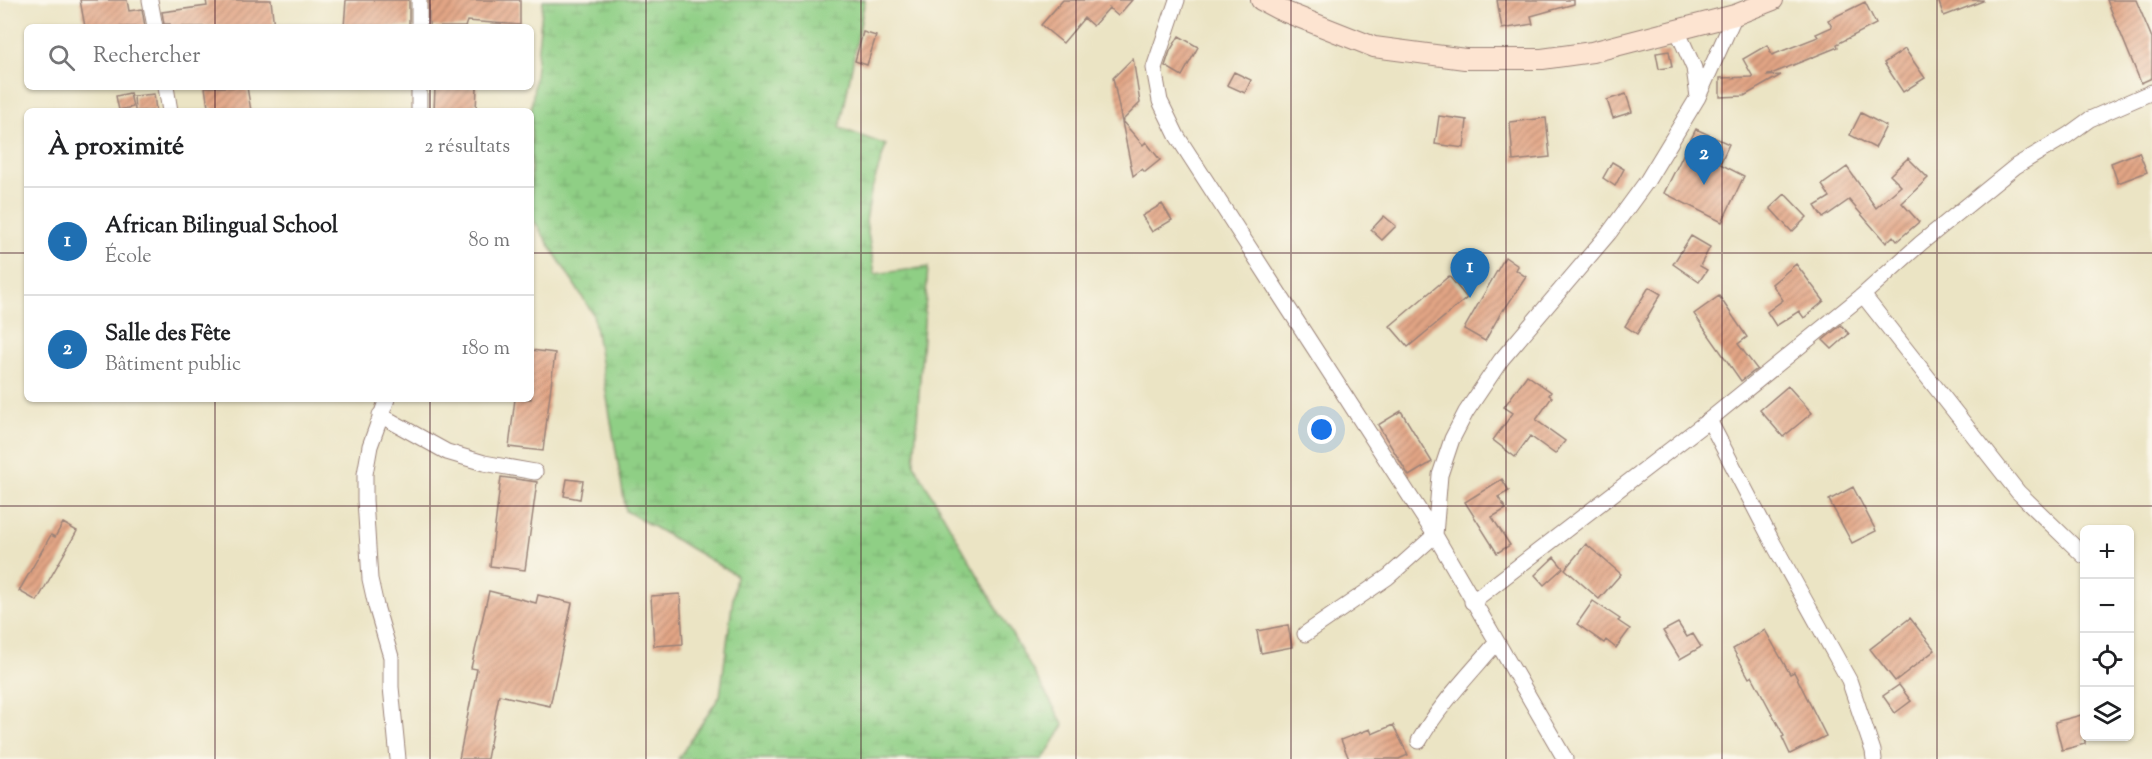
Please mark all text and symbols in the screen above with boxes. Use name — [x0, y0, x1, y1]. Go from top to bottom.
search box — [24, 24, 534, 90]
icon: search — [45, 41, 78, 74]
text: Rechercher — [93, 41, 200, 73]
text: À proximité — [48, 129, 184, 166]
text: 2 résultats — [424, 133, 510, 162]
pin: 2 — [1684, 136, 1724, 185]
text: African Bilingual School — [105, 211, 338, 243]
text: 1 — [64, 227, 71, 256]
text: 80 m — [469, 227, 510, 256]
text: École — [105, 243, 152, 272]
pin: 1 — [1450, 248, 1490, 298]
text: Salle des Fête — [105, 319, 231, 351]
text: 2 — [63, 335, 72, 364]
text: 180 m — [462, 335, 510, 364]
text: Bâtiment public — [105, 351, 241, 380]
your location — [1307, 415, 1336, 444]
map controls — [2080, 525, 2134, 741]
button: + — [2080, 525, 2134, 579]
button: − — [2080, 579, 2134, 633]
button: locate — [2080, 633, 2134, 687]
button: layers — [2080, 687, 2134, 741]

